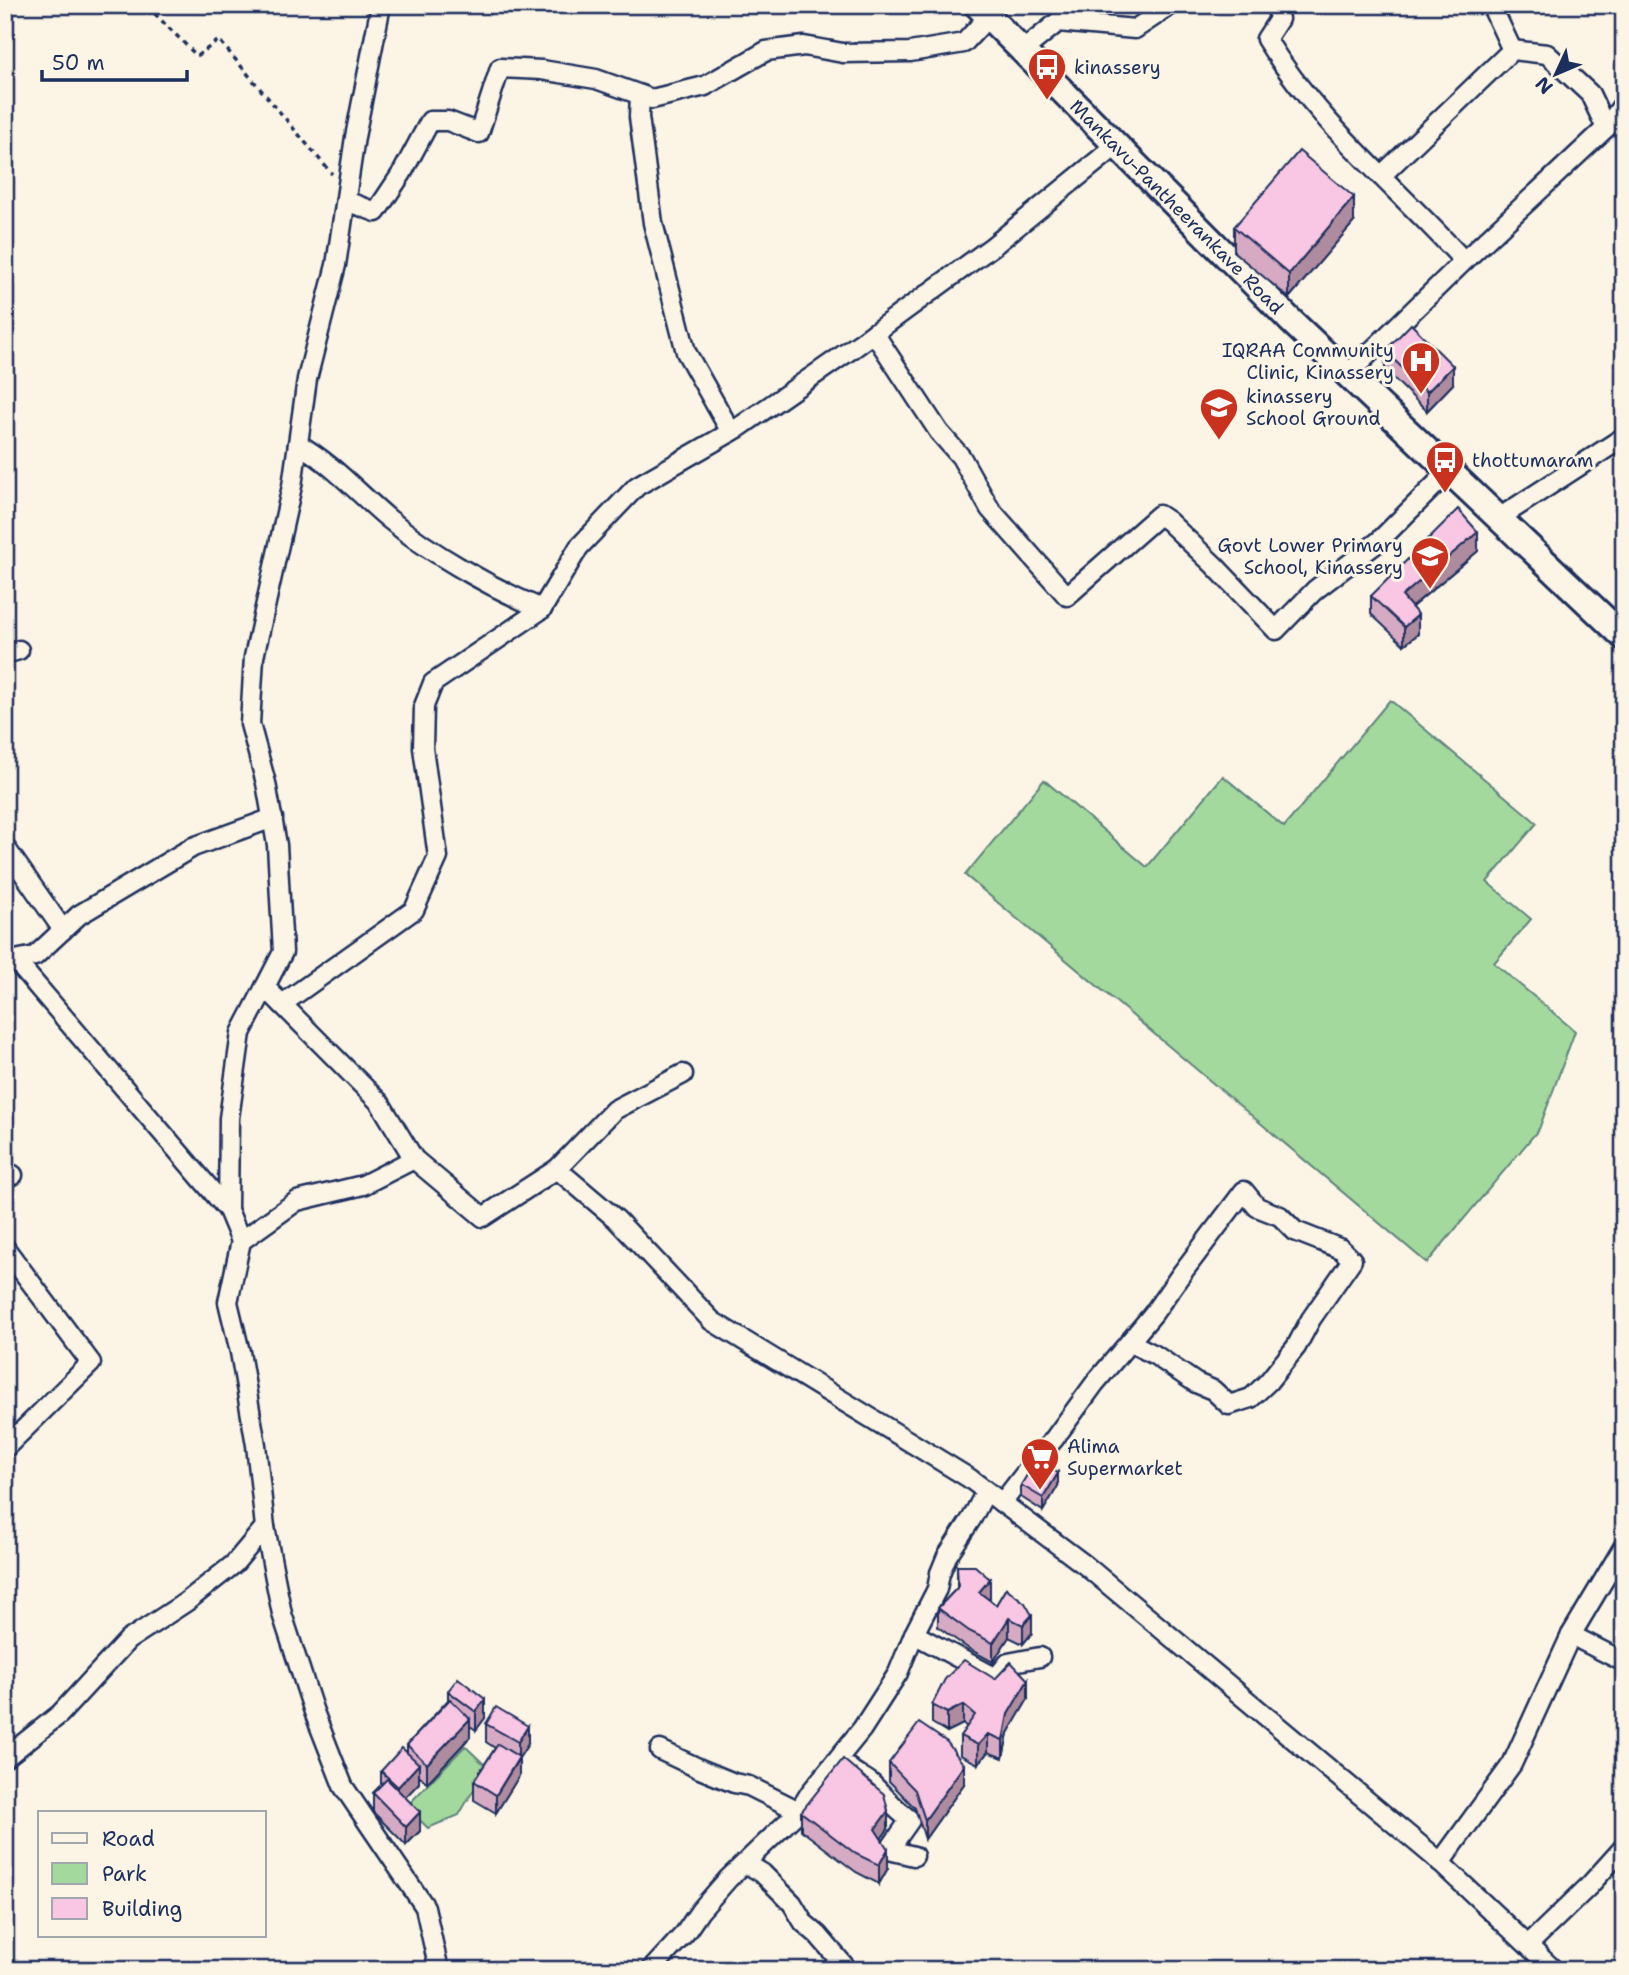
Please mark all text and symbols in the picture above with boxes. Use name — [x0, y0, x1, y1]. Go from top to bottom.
scale bar — [42, 38, 187, 82]
north arrow — [1520, 38, 1590, 108]
bus stop icon: kinassery — [1026, 46, 1068, 101]
text: 50 m — [52, 49, 105, 77]
place label: kinassery — [1074, 55, 1161, 80]
text: N — [1530, 71, 1558, 100]
street label: Mankavu-Pantheerankave Road — [1065, 94, 1289, 320]
place label: IQRAA Community Clinic, Kinassery — [1222, 338, 1394, 385]
hospital icon: IQRAA Community Clinic, Kinassery — [1400, 340, 1442, 395]
place label: kinassery School Ground — [1246, 384, 1381, 431]
school or university icon: kinassery School Ground — [1198, 386, 1240, 441]
bus stop icon: thottumaram — [1424, 439, 1466, 494]
place label: thottumaram — [1472, 448, 1593, 473]
place label: Govt Lower Primary School, Kinassery — [1217, 533, 1403, 580]
school or university icon: Govt Lower Primary School, Kinassery — [1409, 535, 1451, 590]
place label: Alima Supermarket — [1067, 1434, 1183, 1481]
supermarket icon: Alima Supermarket — [1019, 1436, 1061, 1491]
legend — [38, 1811, 266, 1937]
text: Road — [102, 1825, 155, 1853]
text: Park — [102, 1860, 147, 1888]
text: Building — [102, 1895, 182, 1923]

